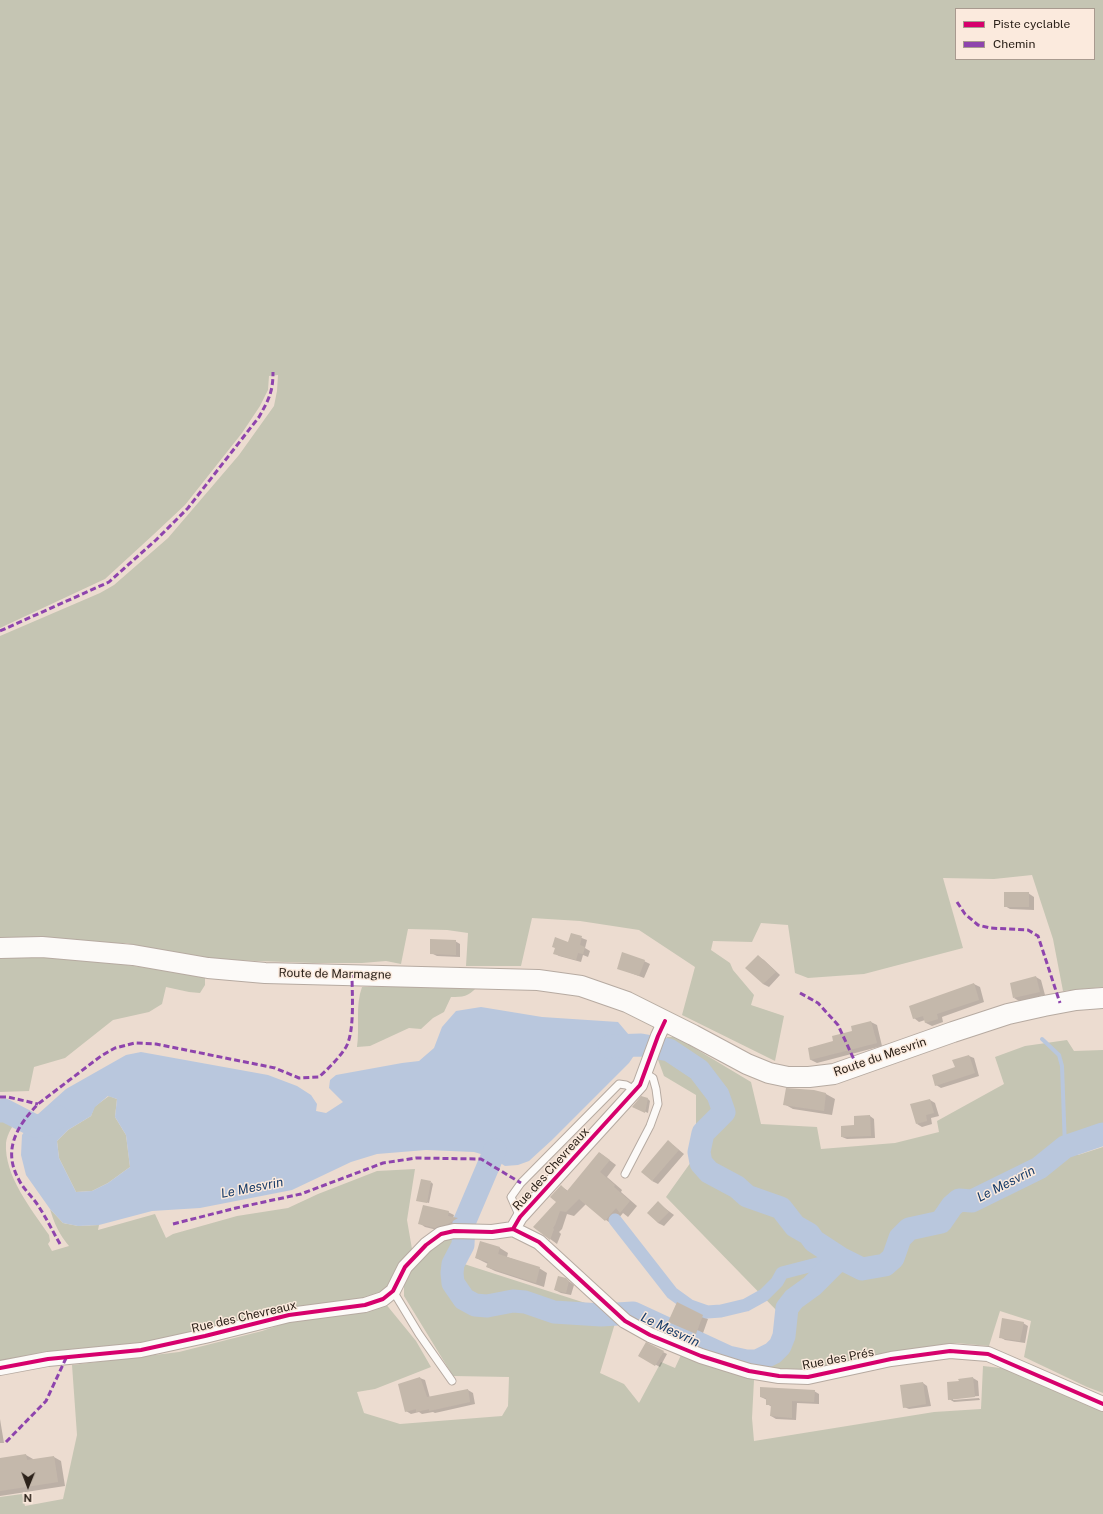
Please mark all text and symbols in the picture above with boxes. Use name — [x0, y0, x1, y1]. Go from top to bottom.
legend — [955, 8, 1095, 60]
text: Piste cyclable — [993, 17, 1070, 31]
text: Chemin — [993, 37, 1035, 51]
street label: Route de Marmagne — [278, 966, 392, 982]
street label: Route du Mesvrin — [832, 1034, 928, 1080]
street label: Rue des Chevreaux — [510, 1124, 592, 1214]
water label: Le Mesvrin — [974, 1163, 1038, 1205]
water label: Le Mesvrin — [219, 1174, 285, 1202]
street label: Rue des Chevreaux — [190, 1298, 298, 1336]
water label: Le Mesvrin — [638, 1310, 702, 1350]
street label: Rue des Prés — [801, 1345, 875, 1373]
north arrow — [8, 1466, 48, 1506]
text: N — [23, 1492, 32, 1504]

